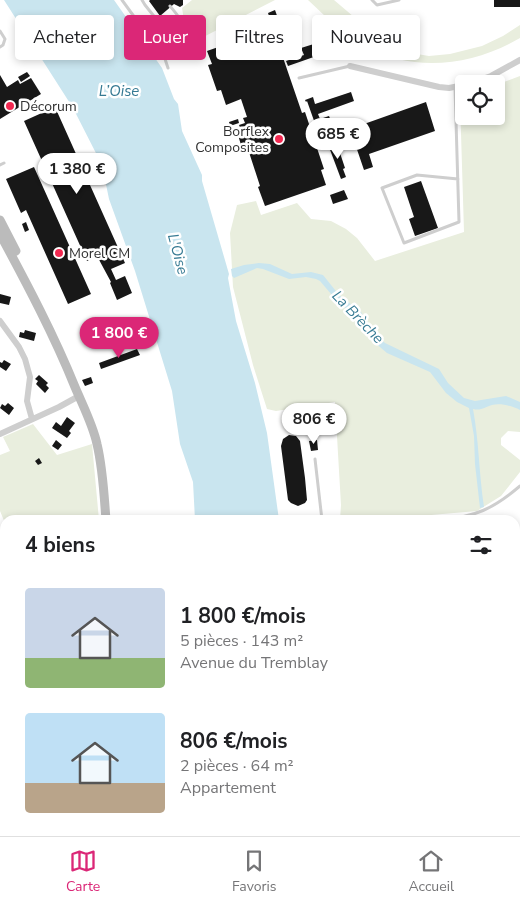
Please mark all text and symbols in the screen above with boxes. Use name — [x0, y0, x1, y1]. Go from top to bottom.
chip: Acheter — [15, 15, 114, 60]
chip: Louer — [124, 15, 206, 60]
chip: Filtres — [216, 15, 302, 60]
chip: Nouveau — [312, 15, 420, 60]
map controls — [455, 75, 505, 125]
button: locate — [455, 75, 505, 125]
water label: L’Oise — [99, 81, 139, 101]
place label: Décorum — [20, 97, 77, 116]
marker: Décorum — [4, 100, 16, 112]
pin: 685 € — [303, 118, 373, 160]
place label: Borflex Composites — [195, 122, 270, 157]
text: 685 € — [317, 123, 359, 145]
marker: Borflex Composites — [273, 133, 285, 145]
pin: 1 380 € — [31, 152, 123, 195]
text: 1 380 € — [49, 158, 105, 180]
water label: L'Oise — [163, 231, 193, 277]
place label: Morel CM — [69, 244, 130, 263]
marker: Morel CM — [53, 247, 65, 259]
water label: La Brèche — [328, 286, 388, 348]
pin: 1 800 € — [73, 316, 165, 359]
text: 1 800 € — [91, 322, 147, 344]
pin: 806 € — [279, 402, 349, 445]
text: 806 € — [293, 408, 335, 430]
text: 4 biens — [25, 531, 95, 559]
icon: filters — [467, 531, 495, 559]
text: 1 800 €/mois — [180, 602, 306, 630]
icon: home — [65, 608, 125, 668]
text: 5 pièces · 143 m² — [180, 630, 303, 652]
text: Avenue du Tremblay — [180, 652, 328, 674]
text: 806 €/mois — [180, 727, 288, 755]
icon: home — [65, 733, 125, 793]
text: 2 pièces · 64 m² — [180, 755, 294, 777]
text: Appartement — [180, 777, 276, 799]
tab: Carte — [66, 847, 100, 896]
tab: Favoris — [232, 847, 277, 896]
tab: Accueil — [408, 847, 454, 896]

